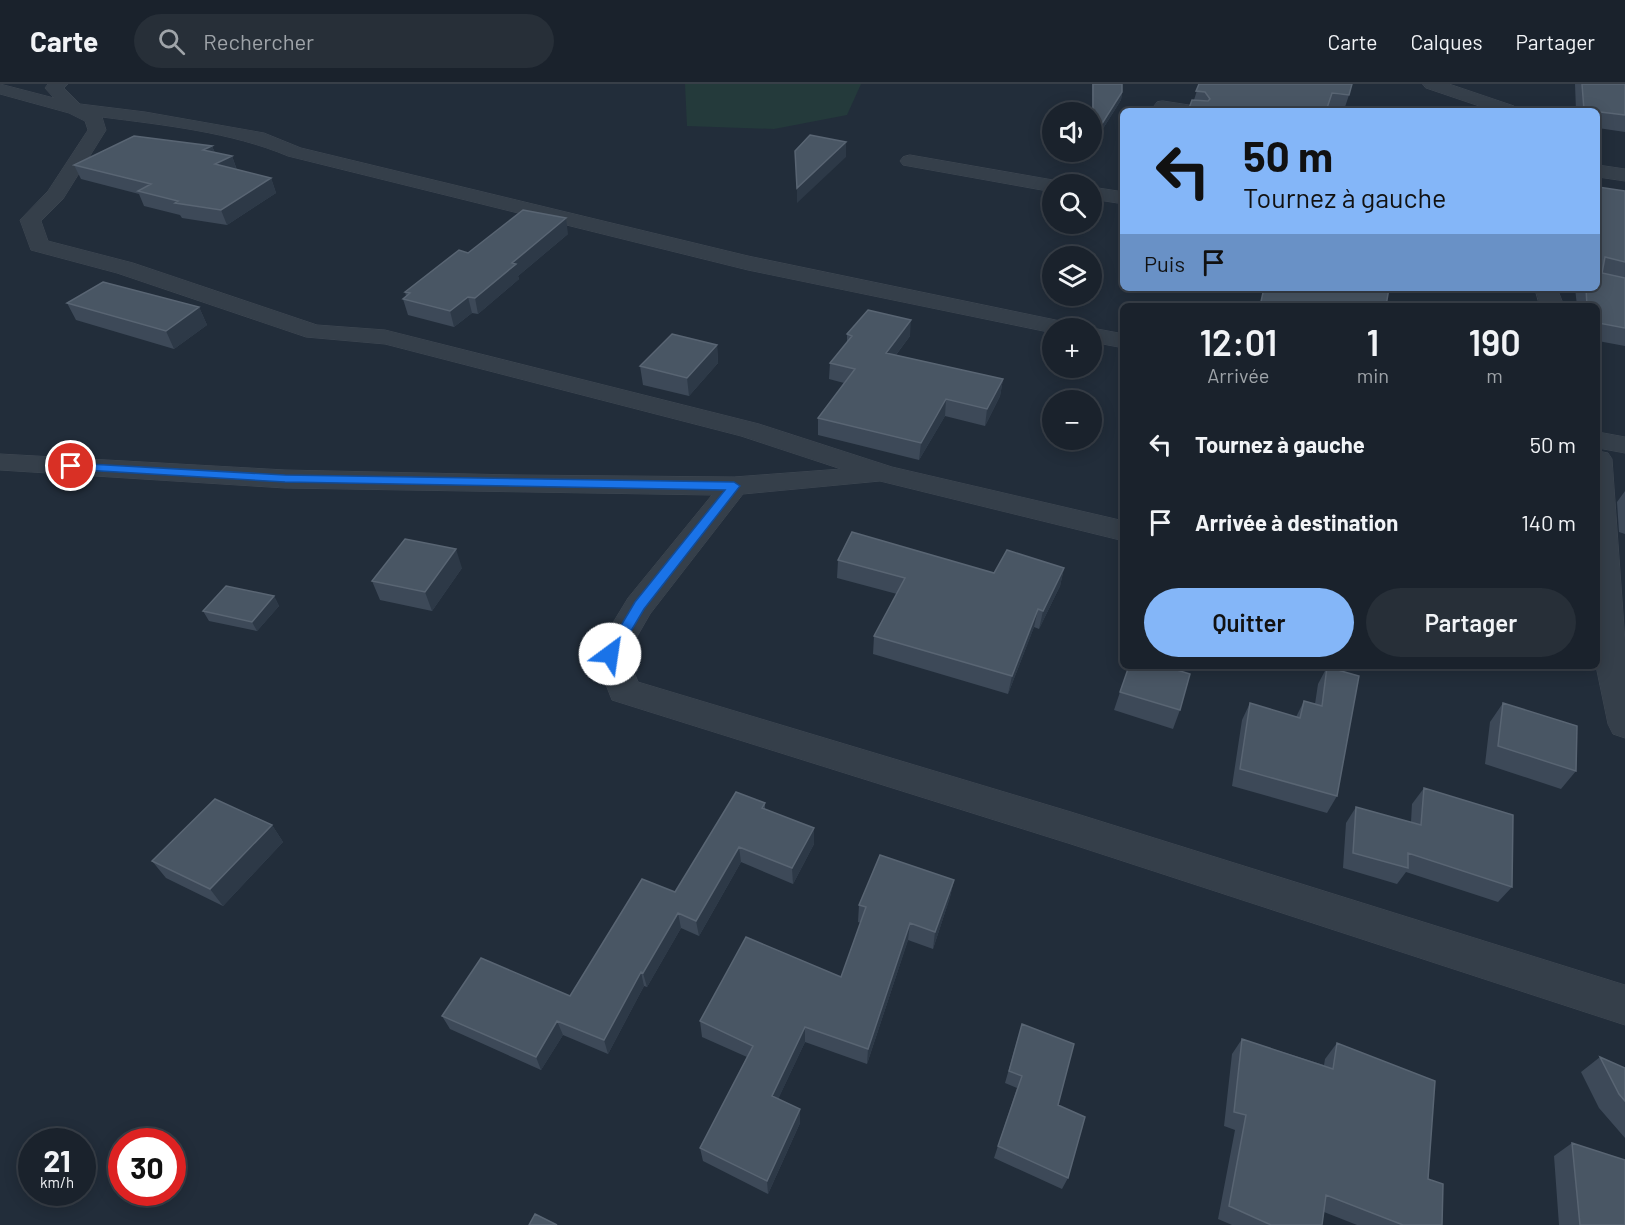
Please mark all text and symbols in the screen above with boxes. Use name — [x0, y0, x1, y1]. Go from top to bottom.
search box — [134, 14, 554, 68]
text: Carte — [30, 24, 98, 58]
icon: search — [155, 25, 188, 58]
text: Rechercher — [203, 28, 314, 54]
text: Carte — [1328, 29, 1377, 54]
text: Calques — [1410, 29, 1483, 54]
text: Partager — [1516, 29, 1595, 54]
map controls — [1042, 102, 1102, 450]
button: sound — [1042, 102, 1102, 162]
text: 50 m — [1243, 130, 1333, 180]
icon: left — [1144, 132, 1222, 210]
button: search — [1042, 174, 1102, 234]
text: Tournez à gauche — [1243, 181, 1446, 213]
button: layers — [1042, 246, 1102, 306]
icon: arrive — [1197, 246, 1230, 279]
text: Puis — [1144, 250, 1185, 276]
button: + — [1042, 318, 1102, 378]
text: 12:01 — [1199, 320, 1277, 363]
text: 1 — [1367, 320, 1379, 363]
text: 190 — [1468, 320, 1521, 363]
text: Arrivée — [1207, 363, 1269, 387]
text: min — [1357, 363, 1389, 387]
text: m — [1486, 363, 1503, 387]
button: − — [1042, 390, 1102, 450]
icon: left — [1144, 428, 1177, 461]
text: Tournez à gauche — [1195, 431, 1365, 457]
text: 50 m — [1530, 431, 1576, 457]
pin — [45, 440, 96, 491]
icon: arrive — [54, 449, 87, 482]
icon: arrive — [1144, 506, 1177, 539]
text: Arrivée à destination — [1195, 509, 1398, 535]
text: 140 m — [1521, 509, 1576, 535]
button: Quitter — [1144, 588, 1354, 657]
button: Partager — [1366, 588, 1576, 657]
position arrow — [578, 622, 642, 686]
speed limit sign: 30 — [108, 1128, 186, 1206]
text: 21 — [43, 1142, 71, 1178]
text: km/h — [40, 1173, 74, 1191]

